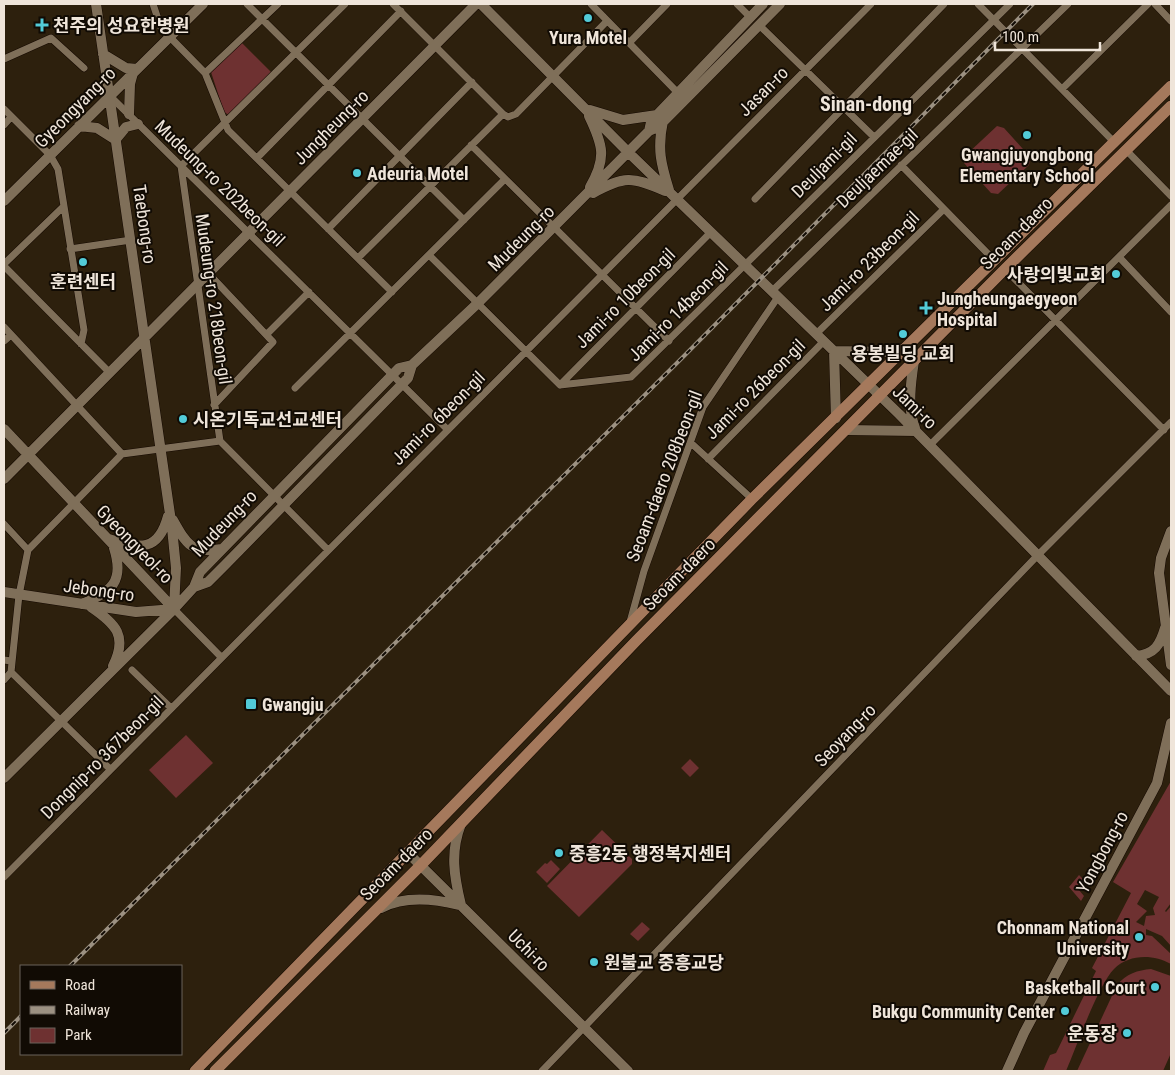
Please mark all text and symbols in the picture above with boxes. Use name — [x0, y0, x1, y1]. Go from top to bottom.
marker: Yura Motel — [582, 12, 594, 24]
place label: 천주의 성요한병원 — [53, 15, 190, 36]
marker: 천주의 성요한병원 — [35, 18, 49, 32]
scale bar — [995, 20, 1100, 52]
place label: Yura Motel — [549, 27, 627, 48]
text: 100 m — [1002, 28, 1039, 46]
street label: Gyeongyang-ro — [30, 62, 120, 152]
street label: Jasan-ro — [734, 62, 792, 120]
street label: Jungheung-ro — [289, 85, 373, 169]
district label: Sinan-dong — [820, 92, 912, 116]
street label: Mudeung-ro 202beon-gil — [151, 116, 289, 250]
street label: Deuljaemae-gil — [832, 124, 922, 212]
street label: Deuljami-gil — [787, 128, 861, 202]
marker: Gwangjuyongbong Elementary School — [1021, 129, 1033, 141]
place label: Gwangjuyongbong Elementary School — [960, 144, 1094, 186]
place label: Adeuria Motel — [367, 163, 469, 184]
marker: Adeuria Motel — [351, 167, 363, 179]
street label: Taebong-ro — [129, 183, 161, 265]
street label: Seoam-daero — [975, 192, 1057, 274]
street label: Mudeung-ro — [484, 201, 558, 275]
street label: Jami-ro 23beon-gil — [815, 207, 923, 315]
street label: Mudeung-ro 218beon-gil — [192, 212, 236, 386]
street label: Jami-ro 10beon-gil — [571, 244, 679, 352]
marker: 훈련센터 — [77, 256, 89, 268]
street label: Jami-ro 14beon-gil — [624, 257, 732, 365]
place label: 사랑의빛교회 — [1007, 264, 1106, 285]
marker: 사랑의빛교회 — [1110, 268, 1122, 280]
place label: 훈련센터 — [50, 271, 116, 292]
place label: Jungheungaegyeon Hospital — [937, 288, 1077, 330]
marker: Jungheungaegyeon Hospital — [919, 301, 933, 315]
marker: 용봉빌딩 교회 — [897, 328, 909, 340]
street label: Jami-ro 26beon-gil — [701, 335, 809, 443]
place label: 용봉빌딩 교회 — [851, 343, 955, 364]
street label: Jami-ro 6beon-gil — [387, 367, 489, 469]
street label: Jami-ro — [888, 381, 942, 433]
street label: Seoam-daero 208beon-gil — [622, 388, 706, 564]
place label: 시온기독교선교센터 — [193, 409, 342, 430]
marker: 시온기독교선교센터 — [177, 413, 189, 425]
street label: Mudeung-ro — [187, 485, 261, 561]
street label: Gyeongyeol-ro — [92, 500, 178, 588]
street label: Seoam-daero — [638, 533, 720, 615]
street label: Jebong-ro — [62, 575, 136, 605]
street label: Dongnip-ro 367beon-gil — [36, 691, 168, 823]
place label: Gwangju — [262, 694, 324, 715]
marker: Gwangju — [244, 697, 258, 711]
street label: Seoyang-ro — [810, 699, 880, 771]
street label: Yongbong-ro — [1072, 807, 1132, 897]
street label: Seoam-daero — [355, 823, 437, 905]
place label: 중흥2동 행정복지센터 — [569, 843, 731, 864]
marker: 중흥2동 행정복지센터 — [553, 847, 565, 859]
place label: Chonnam National University — [997, 917, 1129, 959]
street label: Uchi-ro — [504, 925, 554, 975]
marker: Chonnam National University — [1133, 931, 1145, 943]
place label: 원불교 중흥교당 — [604, 952, 724, 973]
marker: 원불교 중흥교당 — [588, 956, 600, 968]
legend — [20, 965, 182, 1055]
text: Road — [65, 976, 95, 994]
place label: Basketball Court — [1025, 977, 1145, 998]
marker: Basketball Court — [1149, 981, 1161, 993]
text: Railway — [65, 1001, 110, 1019]
place label: Bukgu Community Center — [872, 1001, 1055, 1022]
marker: Bukgu Community Center — [1059, 1005, 1071, 1017]
place label: 운동장 — [1067, 1023, 1117, 1044]
text: Park — [65, 1026, 92, 1044]
marker: 운동장 — [1121, 1027, 1133, 1039]

